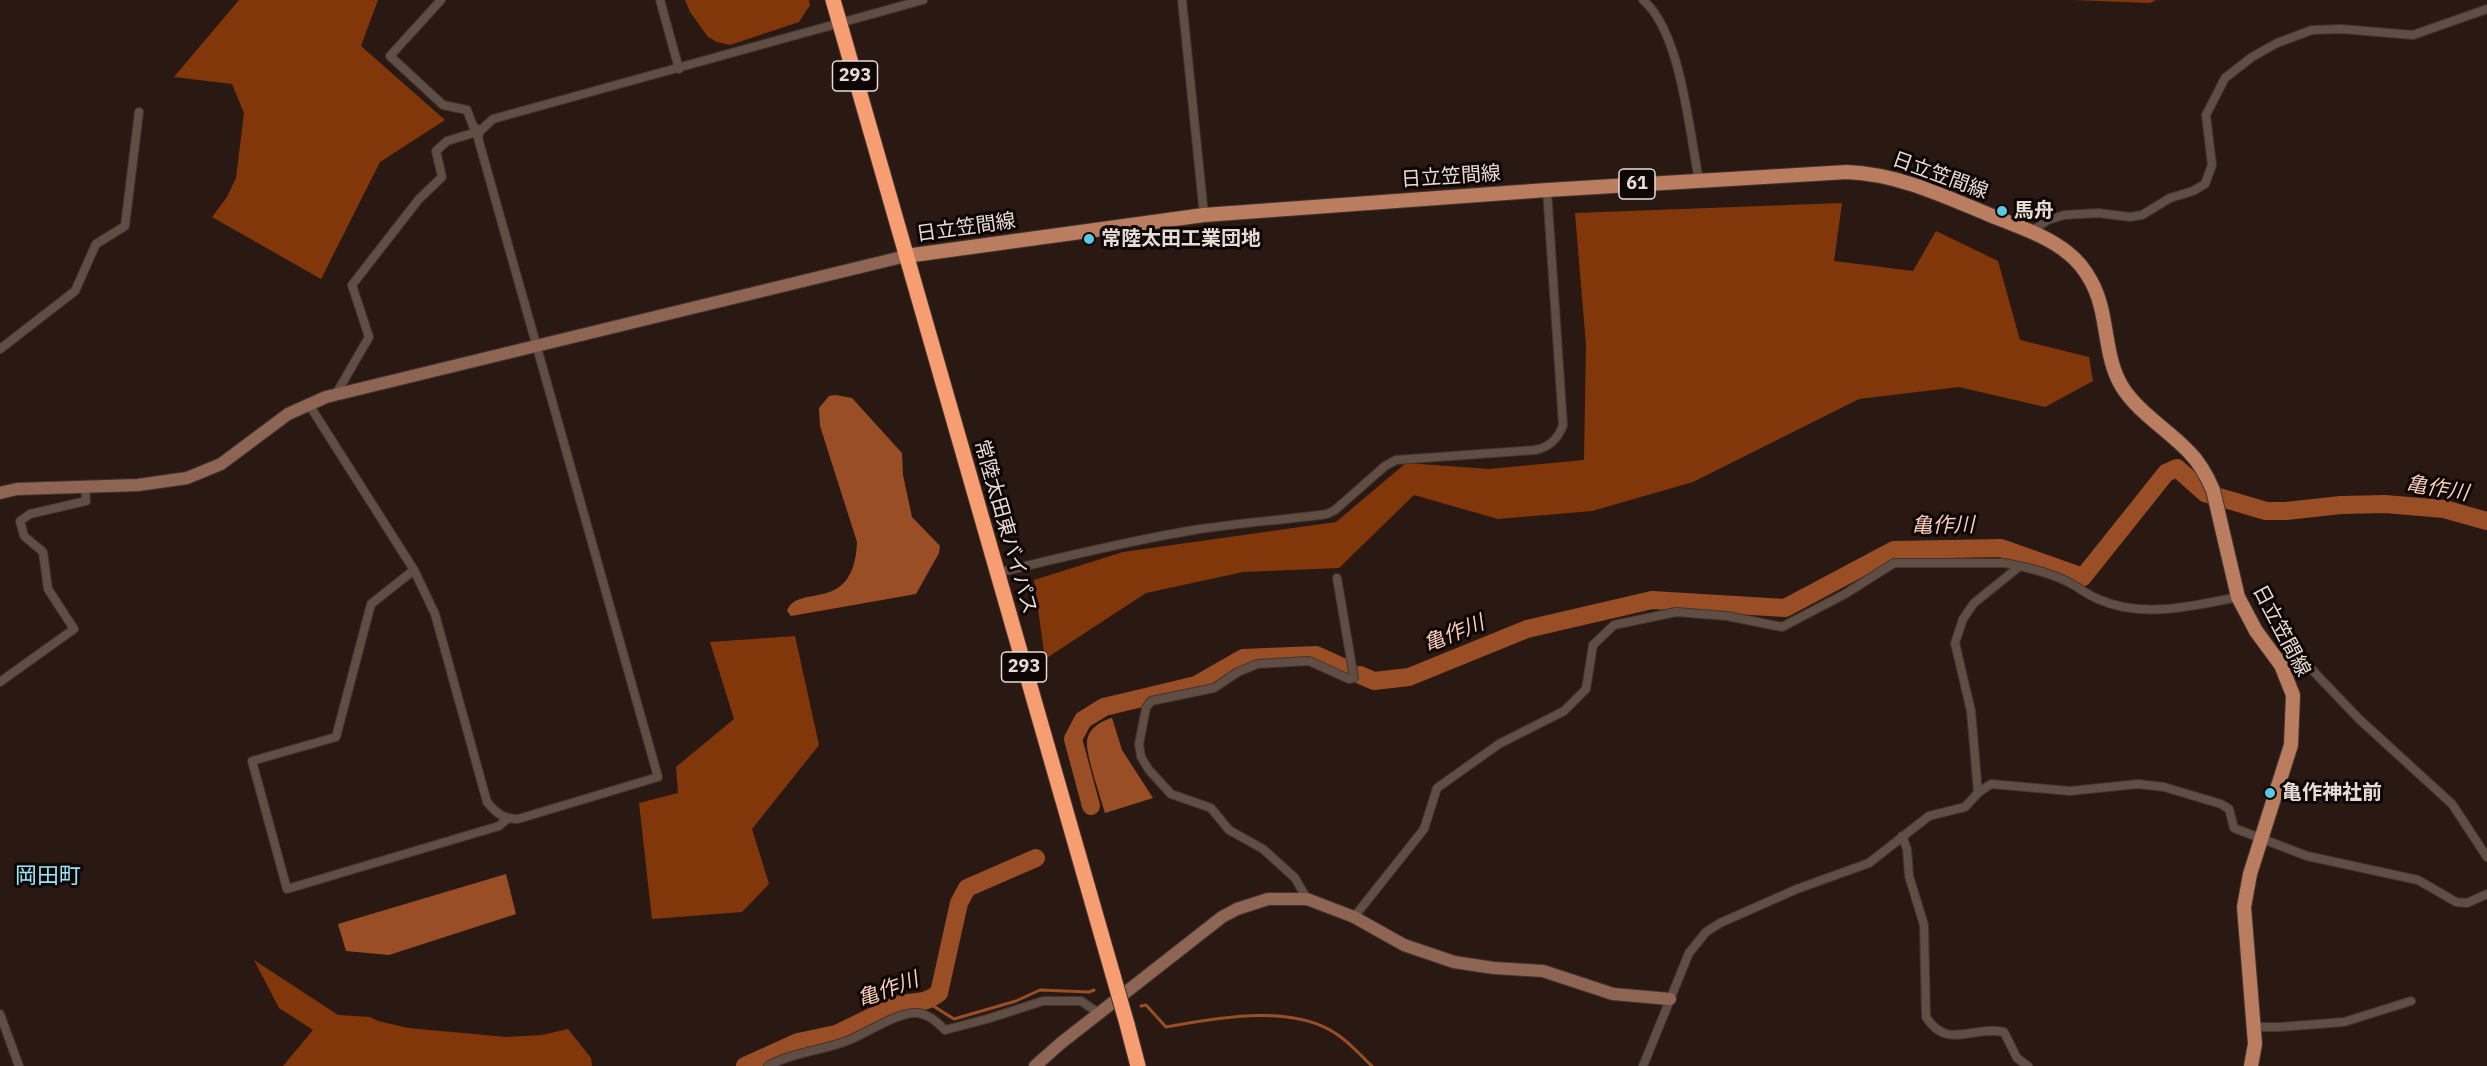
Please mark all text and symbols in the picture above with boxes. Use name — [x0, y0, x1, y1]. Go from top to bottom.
road number: 293 — [832, 61, 878, 91]
street label: 日立笠間線 — [1889, 148, 1991, 204]
street label: 日立笠間線 — [1400, 162, 1502, 192]
road number: 61 — [1619, 169, 1655, 199]
place label: 馬舟 — [2014, 199, 2054, 223]
marker: 馬舟 — [1995, 204, 2009, 218]
street label: 日立笠間線 — [915, 209, 1017, 247]
place label: 常陸太田工業団地 — [1101, 227, 1261, 251]
marker: 常陸太田工業団地 — [1082, 232, 1096, 246]
street label: 常陸太田東バイパス — [969, 437, 1041, 617]
water label: 亀作川 — [2404, 472, 2470, 506]
water label: 亀作川 — [1911, 513, 1975, 539]
street label: 日立笠間線 — [2247, 581, 2315, 681]
water label: 亀作川 — [1420, 611, 1488, 657]
road number: 293 — [1002, 652, 1046, 682]
place label: 亀作神社前 — [2282, 781, 2382, 805]
marker: 亀作神社前 — [2263, 786, 2277, 800]
district label: 岡田町 — [15, 864, 81, 890]
water label: 亀作川 — [854, 967, 922, 1013]

